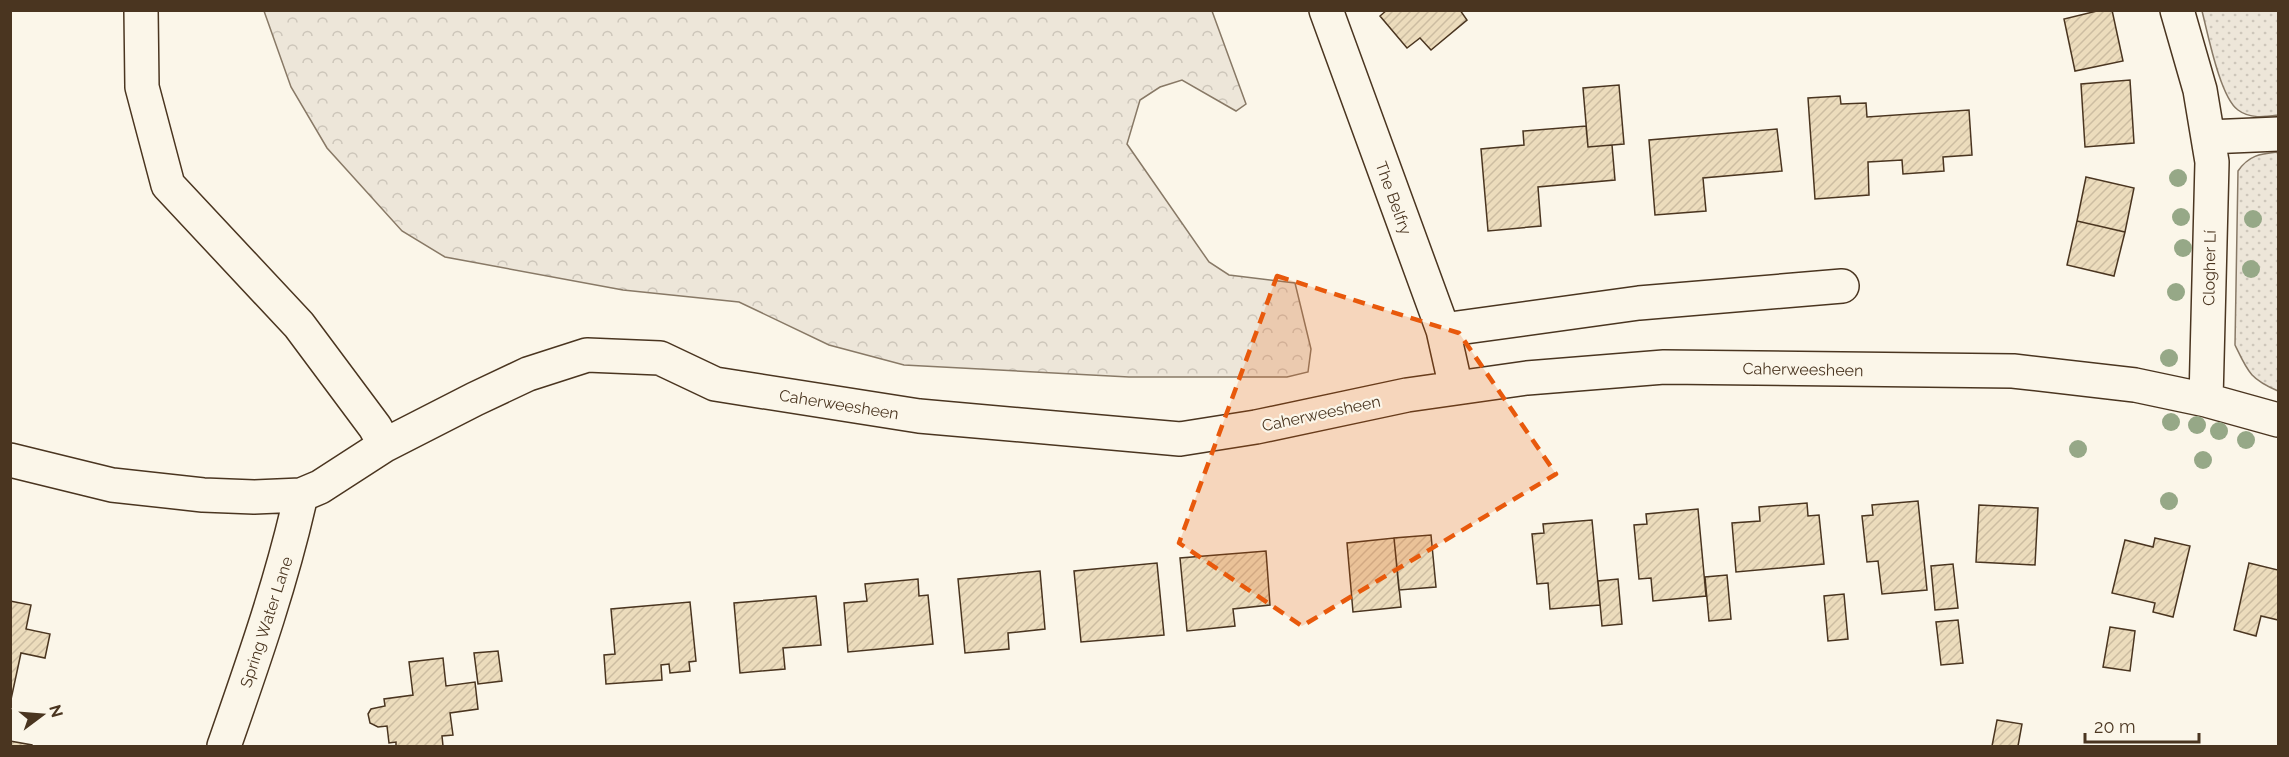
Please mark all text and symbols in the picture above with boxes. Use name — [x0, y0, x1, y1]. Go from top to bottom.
street label: The Belfry — [1372, 159, 1416, 238]
street label: Clogher Lí — [2199, 230, 2220, 306]
street label: Caherweesheen — [1742, 359, 1863, 380]
street label: Caherweesheen — [778, 386, 900, 423]
street label: Caherweesheen — [1260, 392, 1382, 435]
street label: Spring Water Lane — [236, 554, 297, 690]
north arrow — [12, 685, 72, 745]
text: N — [45, 703, 67, 719]
scale bar — [2085, 706, 2199, 744]
text: 20 m — [2094, 716, 2136, 737]

